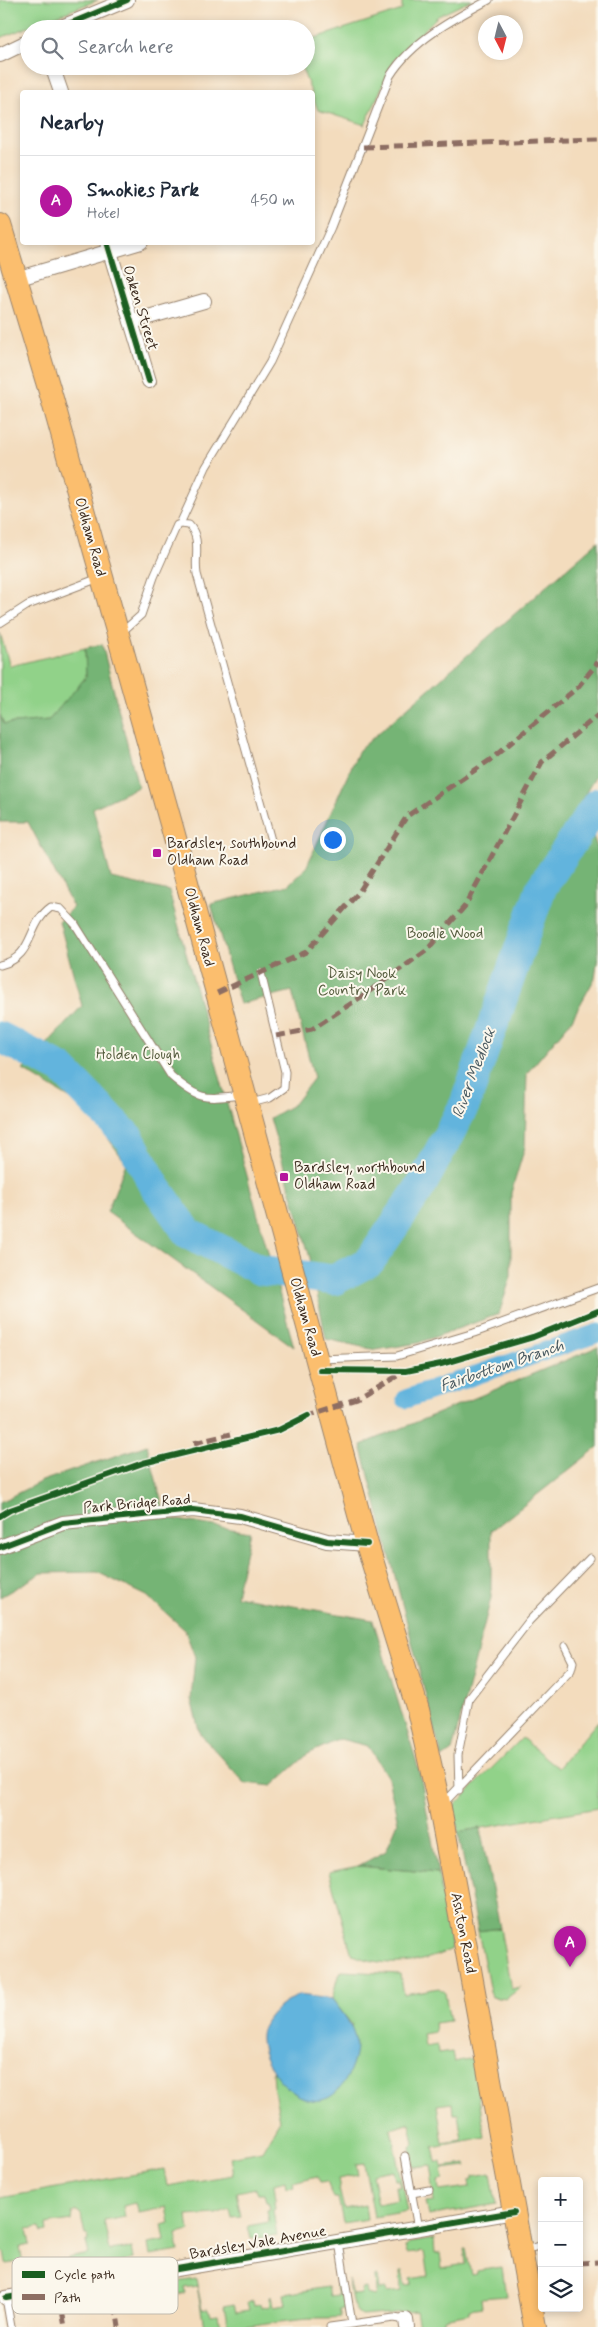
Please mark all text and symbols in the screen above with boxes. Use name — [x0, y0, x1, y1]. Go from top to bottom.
north arrow — [478, 15, 523, 60]
search box — [20, 20, 315, 75]
icon: search — [38, 34, 66, 62]
text: Search here — [78, 35, 174, 60]
text: Nearby — [40, 109, 104, 137]
text: Smokies Park — [87, 178, 199, 203]
text: A — [51, 190, 61, 211]
text: 450 m — [250, 190, 295, 211]
text: Hotel — [87, 203, 120, 224]
street label: Oaken Street — [118, 263, 162, 353]
street label: Oldham Road — [69, 495, 111, 579]
your location — [320, 827, 346, 853]
place label: Bardsley, southbound Oldham Road — [167, 834, 296, 871]
marker: Bardsley, southbound Oldham Road — [151, 847, 163, 859]
street label: Oldham Road — [179, 885, 219, 969]
park label: Boodle Wood — [407, 924, 483, 944]
park label: Daisy Nook Country Park — [318, 964, 407, 1001]
water label: River Medlock — [447, 1024, 501, 1121]
park label: Holden Clough — [96, 1045, 180, 1065]
place label: Bardsley, northbound Oldham Road — [294, 1158, 425, 1195]
marker: Bardsley, northbound Oldham Road — [278, 1171, 290, 1183]
street label: Oldham Road — [284, 1275, 326, 1359]
water label: Fairbottom Branch — [437, 1335, 567, 1397]
street label: Park Bridge Road — [82, 1489, 192, 1519]
street label: Ashton Road — [445, 1891, 481, 1975]
pin: A — [554, 1926, 586, 1967]
map controls — [538, 2177, 583, 2312]
button: + — [538, 2177, 583, 2222]
street label: Bardsley Vale Avenue — [188, 2221, 328, 2265]
button: − — [538, 2222, 583, 2267]
legend — [12, 2257, 178, 2314]
text: Cycle path — [54, 2266, 115, 2284]
button: layers — [538, 2267, 583, 2312]
text: Path — [54, 2289, 81, 2307]

